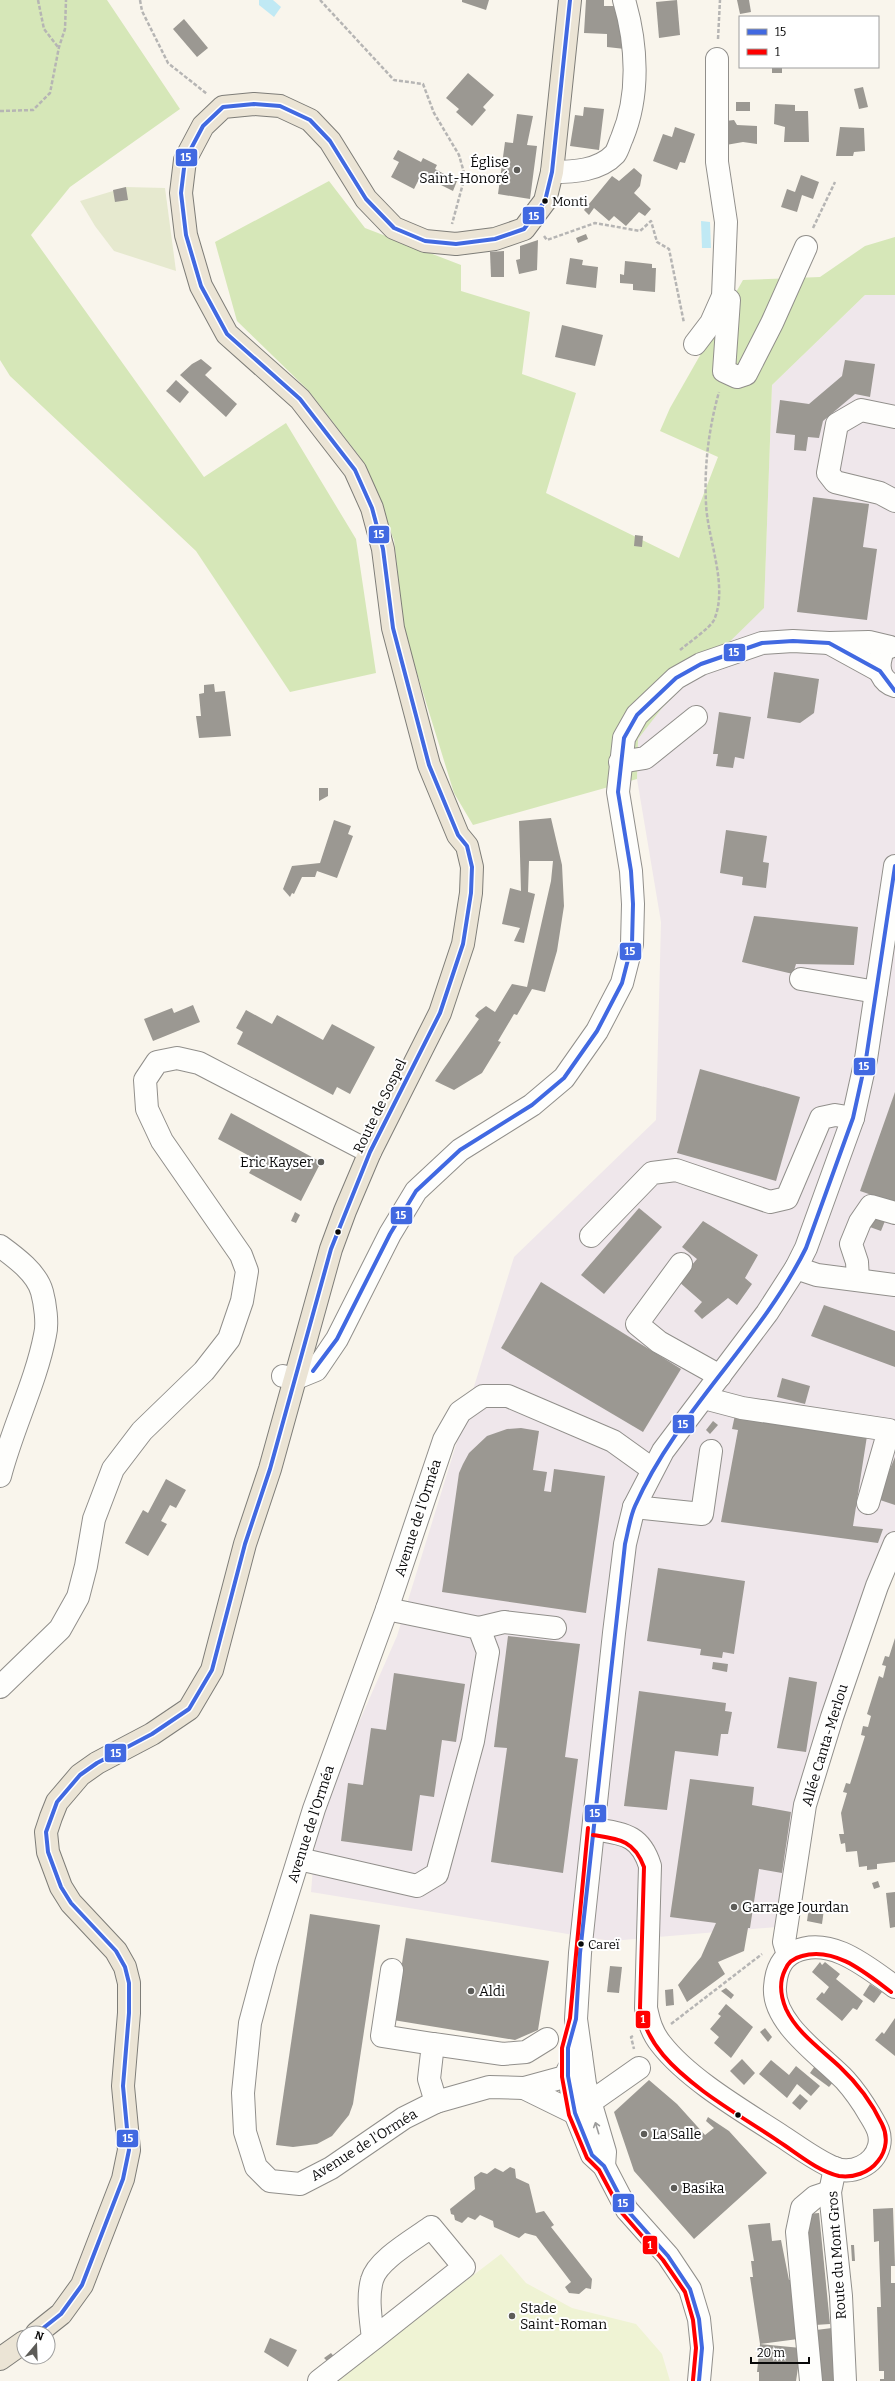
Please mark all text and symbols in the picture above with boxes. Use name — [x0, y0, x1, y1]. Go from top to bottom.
legend — [739, 16, 879, 68]
text: 15 — [775, 25, 786, 39]
text: 1 — [775, 45, 780, 59]
line badge: 15 — [175, 148, 198, 167]
text: 15 — [181, 151, 191, 164]
place label: Église Saint-Honoré — [419, 153, 509, 187]
marker: Église Saint-Honoré — [512, 165, 522, 175]
place label: Monti — [552, 194, 588, 209]
marker: Monti — [540, 196, 550, 206]
line badge: 15 — [522, 206, 545, 225]
text: 15 — [529, 210, 539, 223]
line badge: 15 — [368, 525, 390, 544]
text: 15 — [374, 528, 384, 541]
line badge: 15 — [723, 643, 746, 662]
text: 15 — [729, 646, 739, 659]
line badge: 15 — [619, 942, 642, 961]
text: 15 — [625, 945, 635, 958]
street label: Route de Sospel — [350, 1056, 410, 1156]
line badge: 15 — [853, 1057, 876, 1076]
text: 15 — [859, 1060, 869, 1073]
place label: Eric Kayser — [240, 1154, 313, 1171]
marker: Eric Kayser — [316, 1157, 326, 1167]
line badge: 15 — [390, 1206, 413, 1225]
text: 15 — [396, 1209, 406, 1222]
unlabelled marker — [333, 1227, 343, 1237]
line badge: 15 — [672, 1414, 695, 1434]
text: 15 — [678, 1418, 688, 1431]
street label: Avenue de l'Orméa — [391, 1457, 445, 1579]
street label: Allée Canta-Merlou — [798, 1682, 852, 1808]
line badge: 15 — [104, 1743, 127, 1763]
text: 15 — [111, 1747, 121, 1760]
street label: Avenue de l'Orméa — [284, 1763, 338, 1885]
line badge: 15 — [584, 1804, 607, 1823]
text: 15 — [590, 1807, 600, 1820]
place label: Garrage Jourdan — [742, 1899, 849, 1916]
marker: Garrage Jourdan — [729, 1902, 739, 1912]
place label: Careï — [588, 1937, 620, 1952]
marker: Careï — [576, 1939, 586, 1949]
place label: Aldi — [479, 1983, 505, 2000]
marker: Aldi — [466, 1986, 476, 1996]
line badge: 1 — [635, 2010, 651, 2029]
text: 1 — [641, 2013, 646, 2026]
street label: Avenue de l'Orméa — [308, 2105, 421, 2185]
unlabelled marker — [733, 2110, 743, 2120]
one-way arrow — [593, 2122, 601, 2134]
place label: La Salle — [652, 2126, 701, 2143]
line badge: 15 — [116, 2129, 139, 2148]
marker: La Salle — [639, 2129, 649, 2139]
text: 15 — [123, 2132, 133, 2145]
place label: Basika — [682, 2180, 725, 2197]
marker: Basika — [669, 2183, 679, 2193]
street label: Route du Mont Gros — [824, 2190, 850, 2320]
line badge: 15 — [612, 2193, 635, 2213]
text: 15 — [618, 2197, 628, 2210]
line badge: 1 — [642, 2235, 658, 2255]
text: 1 — [648, 2239, 653, 2252]
place label: Stade Saint-Roman — [520, 2300, 607, 2333]
marker: Stade Saint-Roman — [507, 2311, 517, 2321]
north arrow — [16, 2325, 56, 2365]
text: N — [33, 2328, 46, 2344]
scale bar — [751, 2339, 809, 2365]
text: 20 m — [757, 2346, 786, 2360]

